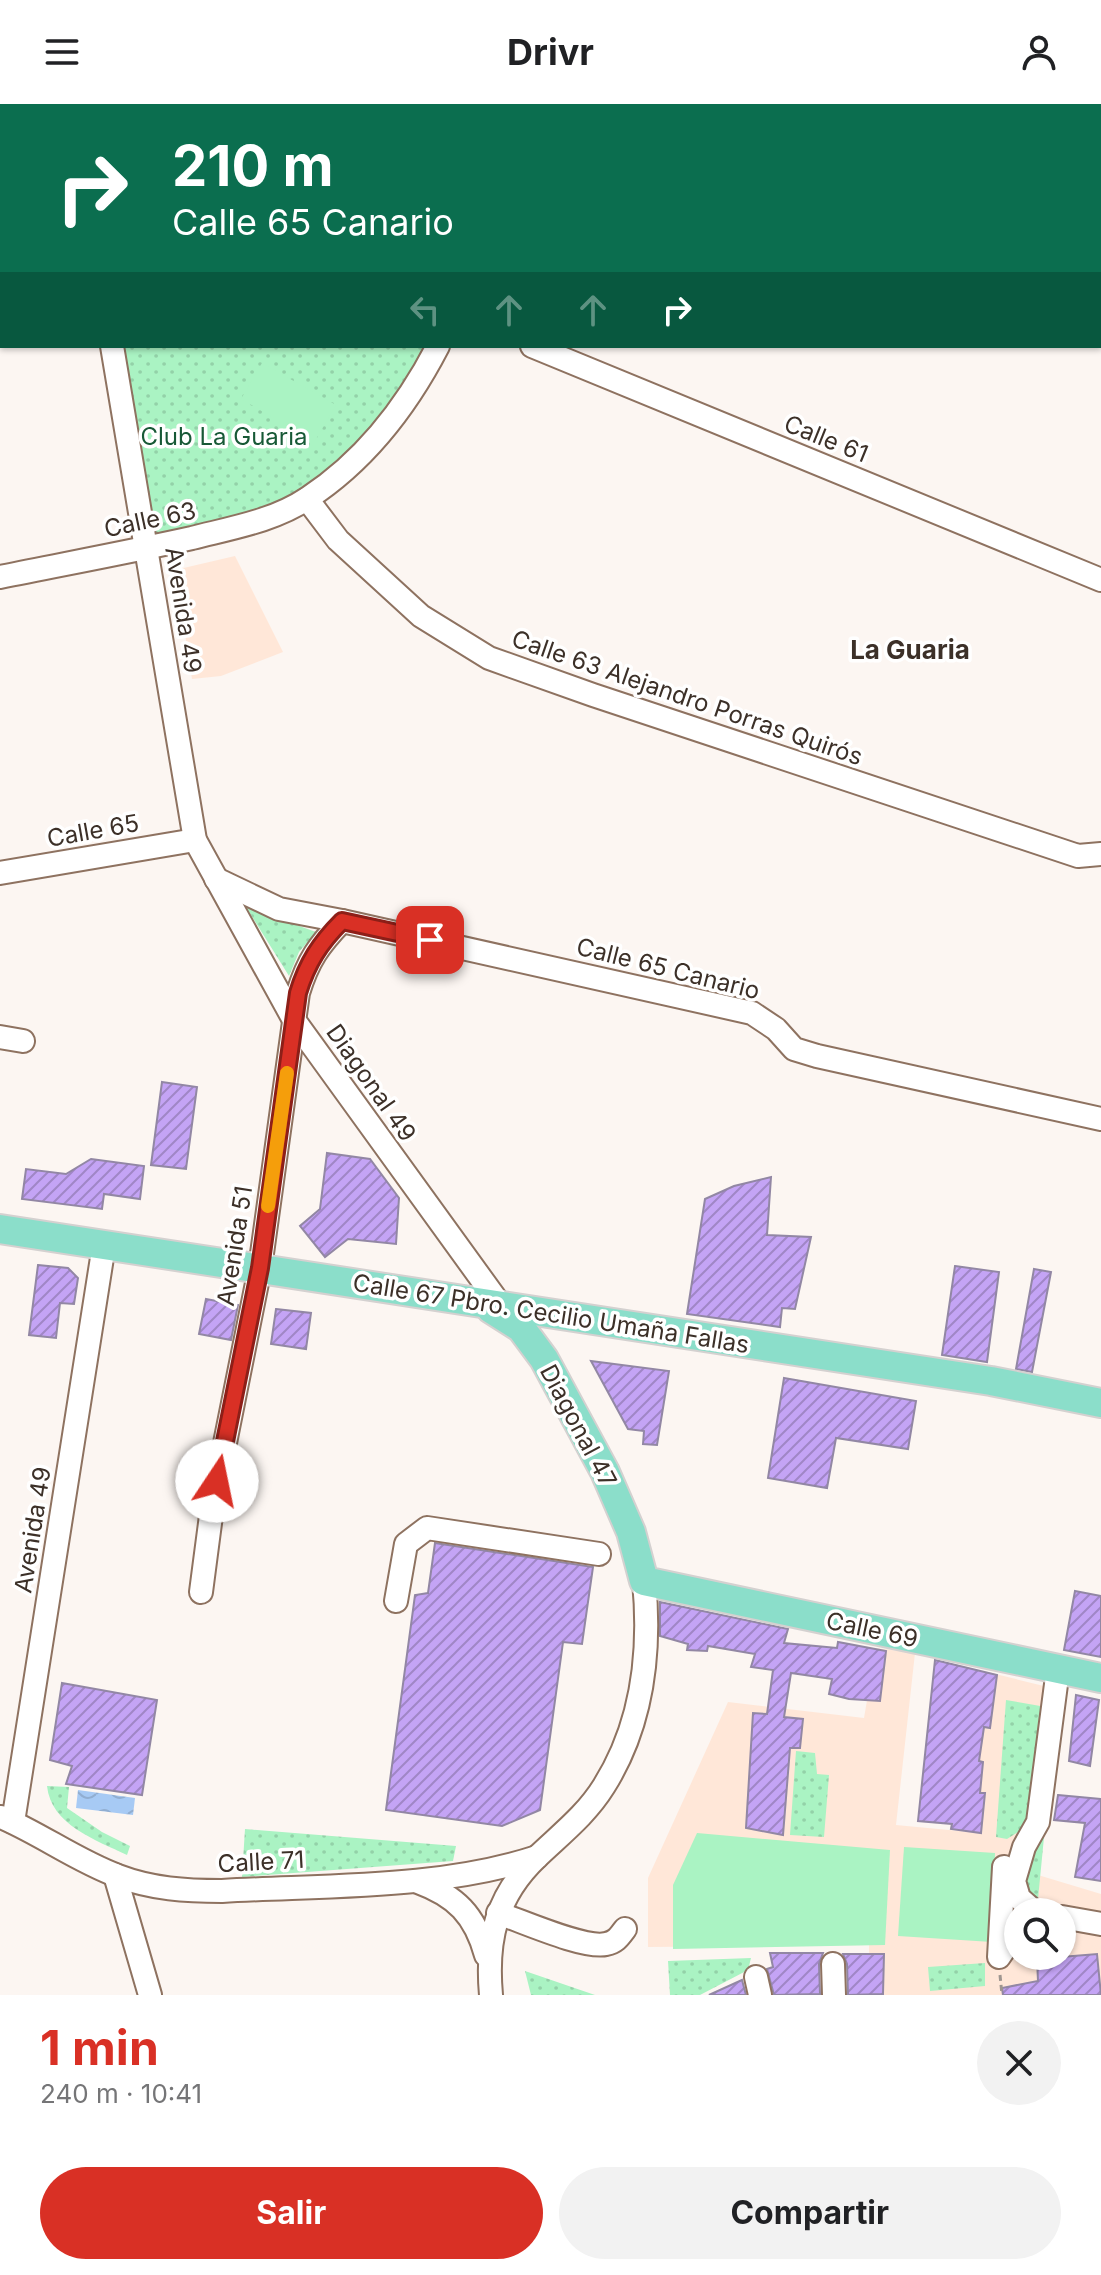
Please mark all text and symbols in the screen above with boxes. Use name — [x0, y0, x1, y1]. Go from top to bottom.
icon: menu — [40, 30, 84, 74]
text: Drivr — [507, 30, 594, 74]
icon: person — [1017, 30, 1061, 74]
text: 210 m — [172, 132, 334, 200]
icon: right — [40, 136, 144, 240]
text: Calle 65 Canario — [172, 200, 454, 244]
icon: left — [403, 288, 447, 332]
icon: ahead — [487, 288, 531, 332]
icon: ahead — [571, 288, 615, 332]
icon: right — [655, 288, 699, 332]
street label: Calle 61 — [780, 409, 872, 468]
park label: Club La Guaria — [140, 422, 308, 451]
street label: Calle 63 — [101, 496, 198, 543]
street label: Avenida 49 — [159, 545, 208, 675]
street label: Calle 63 Alejandro Porras Quirós — [508, 624, 866, 771]
district label: La Guaria — [850, 634, 970, 665]
street label: Calle 65 — [45, 808, 141, 853]
pin — [396, 906, 464, 974]
icon: arrive — [408, 918, 452, 962]
street label: Calle 65 Canario — [573, 932, 763, 1005]
street label: Diagonal 49 — [320, 1019, 422, 1147]
street label: Avenida 51 — [211, 1184, 258, 1308]
street label: Calle 67 Pbro. Cecilio Umaña Fallas — [351, 1268, 751, 1359]
street label: Diagonal 47 — [534, 1359, 623, 1492]
position arrow — [175, 1439, 259, 1523]
street label: Avenida 49 — [8, 1465, 57, 1595]
street label: Calle 69 — [824, 1606, 921, 1653]
street label: Calle 71 — [217, 1845, 305, 1878]
map controls — [1004, 1898, 1076, 1970]
button: search — [1004, 1898, 1076, 1970]
text: 1 min — [40, 2018, 159, 2077]
button: close — [977, 2021, 1061, 2105]
text: 240 m · 10:41 — [40, 2078, 202, 2109]
button: Salir — [40, 2167, 543, 2259]
button: Compartir — [559, 2167, 1061, 2259]

